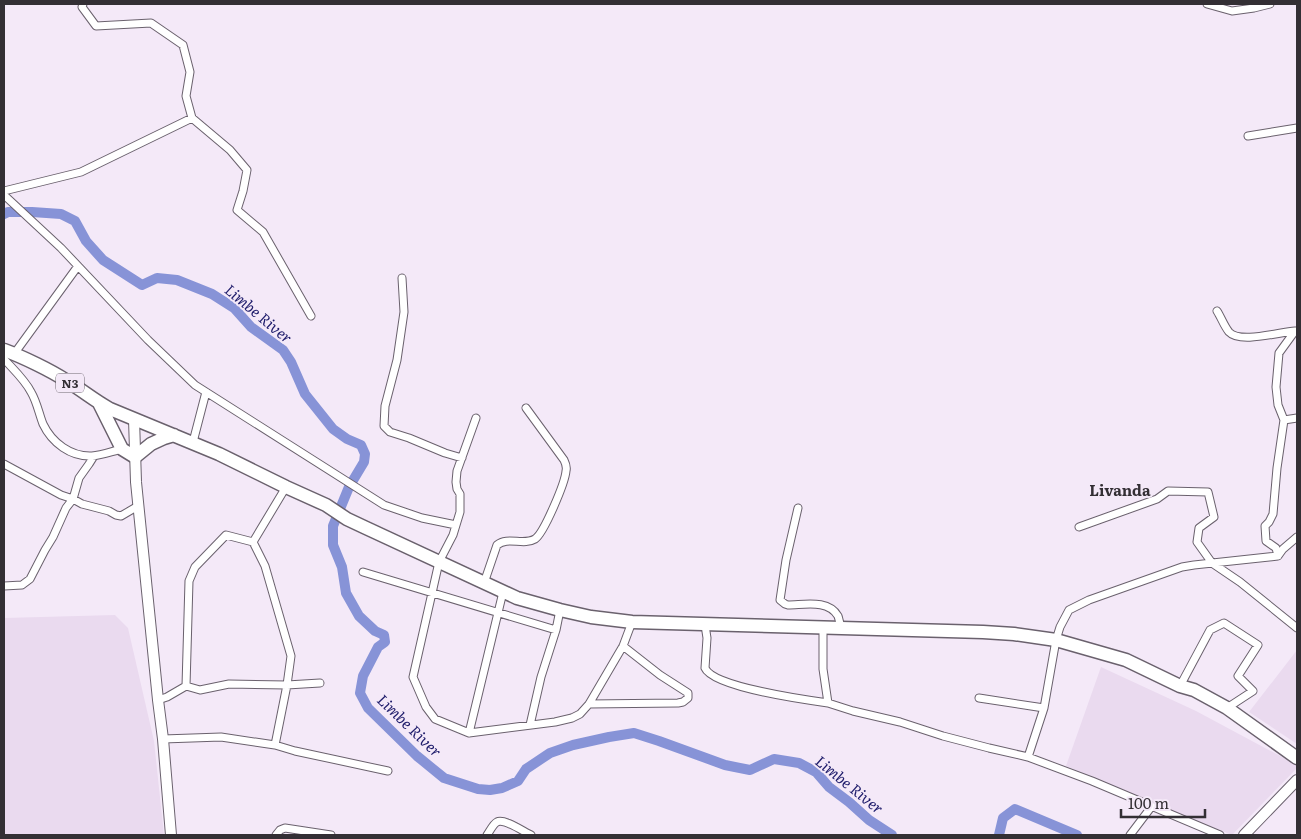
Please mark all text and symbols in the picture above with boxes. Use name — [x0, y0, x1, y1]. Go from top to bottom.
water label: Limbe River — [220, 278, 298, 348]
road number: N3 — [56, 373, 84, 392]
district label: Livanda — [1089, 478, 1151, 501]
water label: Limbe River — [373, 688, 447, 762]
water label: Limbe River — [811, 749, 889, 819]
scale bar — [1121, 786, 1205, 818]
text: 100 m — [1128, 791, 1169, 814]

